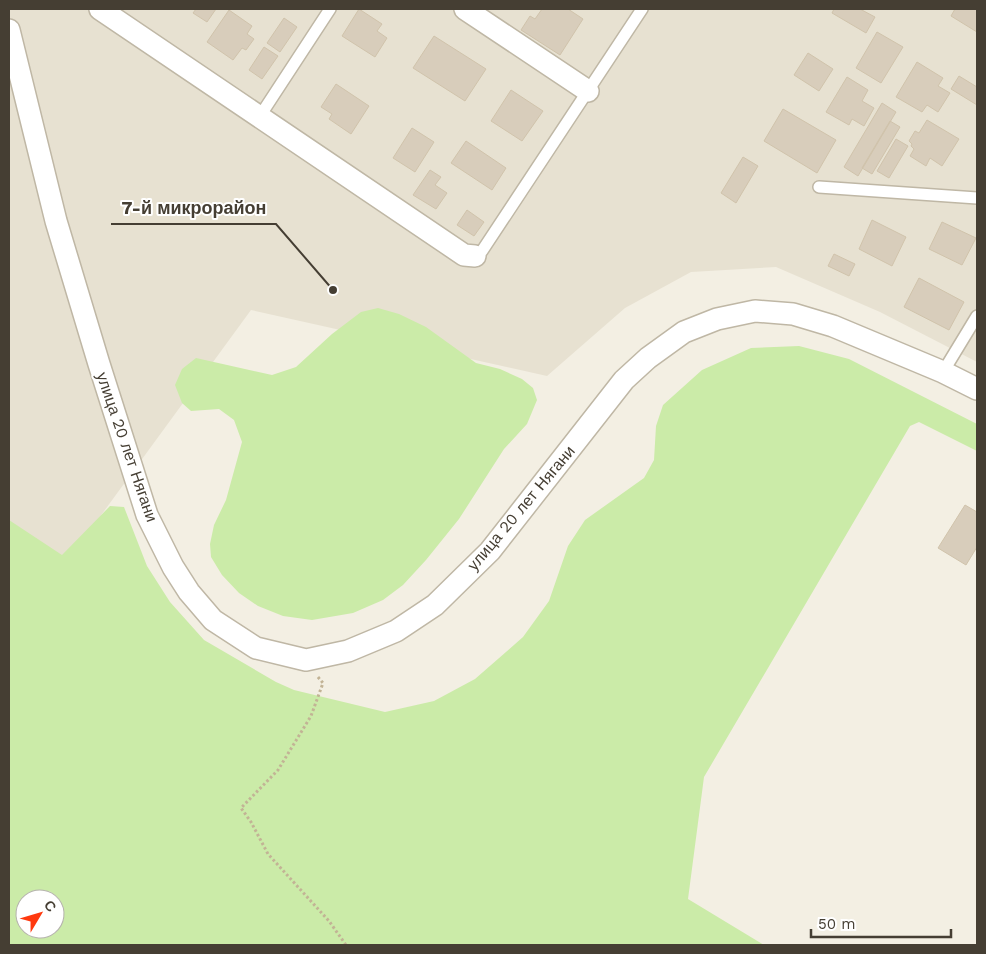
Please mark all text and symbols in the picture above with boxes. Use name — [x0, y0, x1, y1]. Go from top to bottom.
callout: 7-й микрорайон — [111, 191, 276, 224]
text: 7-й микрорайон — [122, 197, 266, 218]
street label: улица 20 лет Нягани — [92, 370, 162, 524]
street label: улица 20 лет Нягани — [463, 442, 579, 574]
north arrow — [15, 889, 65, 939]
text: С — [41, 897, 60, 915]
scale bar — [811, 906, 951, 938]
text: 50 m — [818, 915, 855, 933]

